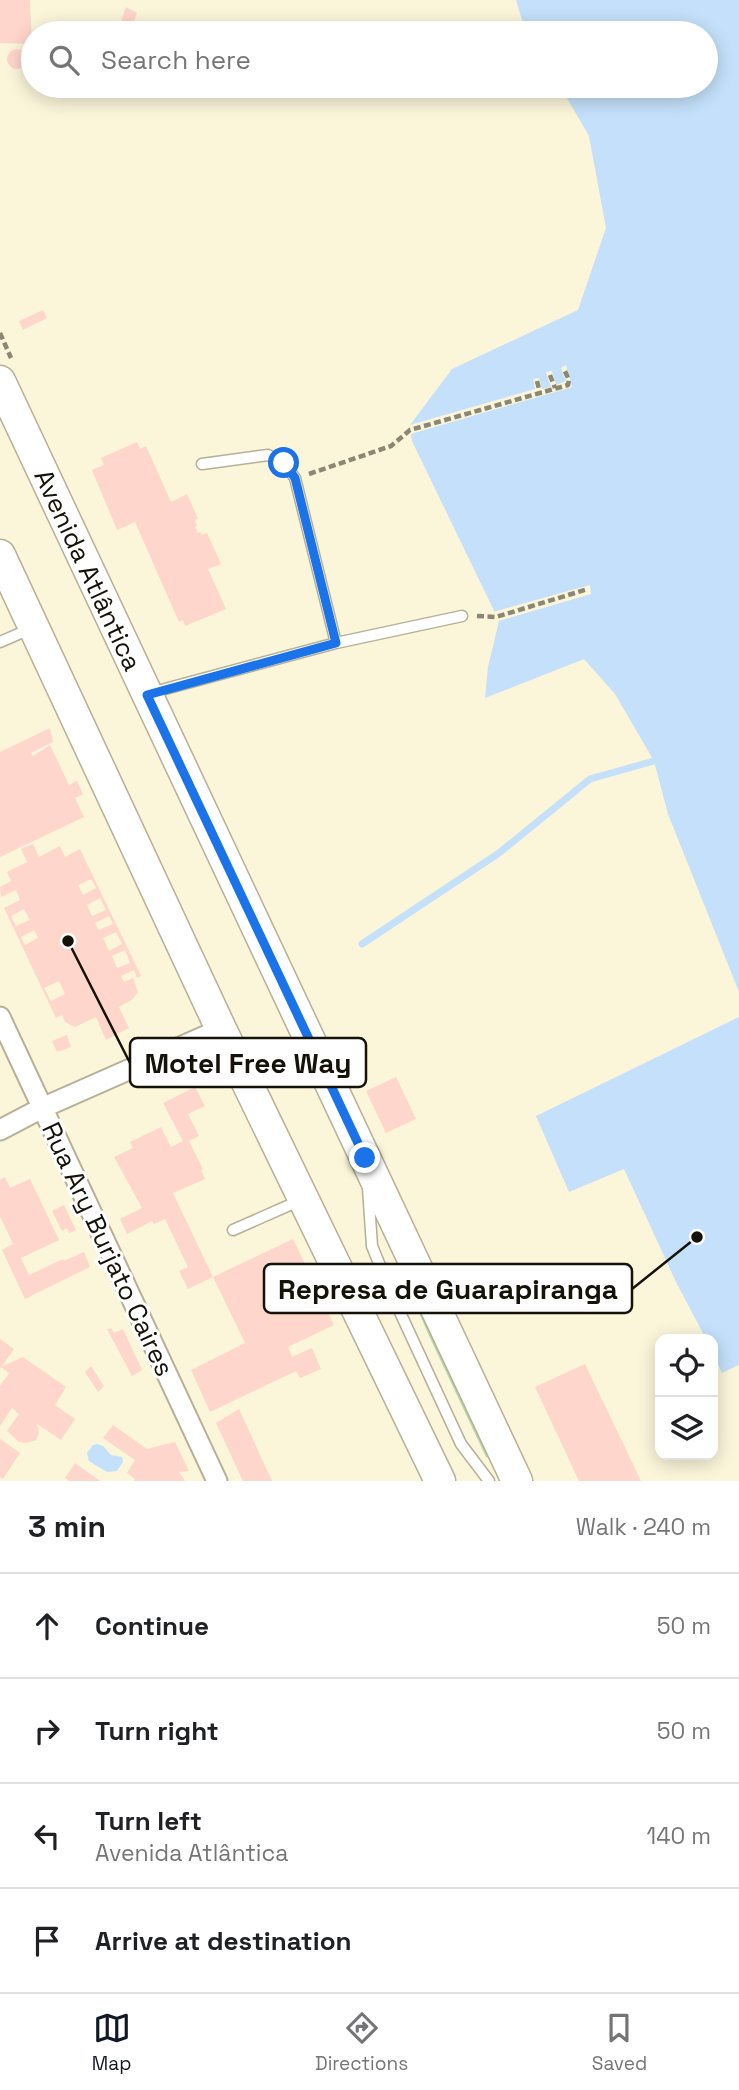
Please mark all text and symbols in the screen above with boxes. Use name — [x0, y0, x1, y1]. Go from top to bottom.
search box — [21, 21, 718, 98]
icon: search — [45, 41, 83, 79]
text: Search here — [101, 43, 251, 77]
route start — [268, 447, 299, 478]
street label: Avenida Atlântica — [26, 464, 150, 676]
callout: Motel Free Way — [130, 1038, 366, 1087]
text: Motel Free Way — [144, 1045, 352, 1081]
street label: Rua Ary Burjato Caires — [34, 1117, 182, 1381]
route end — [349, 1142, 380, 1173]
callout: Represa de Guarapiranga — [264, 1264, 632, 1313]
text: Represa de Guarapiranga — [278, 1271, 618, 1307]
map controls — [655, 1334, 718, 1460]
button: locate — [655, 1334, 718, 1397]
button: layers — [655, 1397, 718, 1460]
text: 3 min — [28, 1507, 106, 1546]
text: Walk · 240 m — [576, 1512, 711, 1542]
icon: ahead — [28, 1607, 66, 1645]
text: Continue — [95, 1609, 209, 1643]
text: 50 m — [657, 1611, 711, 1641]
icon: right — [28, 1712, 66, 1750]
text: Turn right — [95, 1714, 219, 1748]
text: 50 m — [657, 1716, 711, 1746]
text: Turn left — [95, 1804, 202, 1838]
icon: left — [28, 1817, 66, 1855]
text: 140 m — [647, 1821, 711, 1851]
text: Avenida Atlântica — [95, 1838, 288, 1868]
icon: arrive — [28, 1922, 66, 1960]
text: Arrive at destination — [95, 1924, 352, 1958]
tab: Map — [92, 2009, 131, 2076]
tab: Directions — [315, 2009, 408, 2076]
tab: Saved — [592, 2009, 647, 2076]

